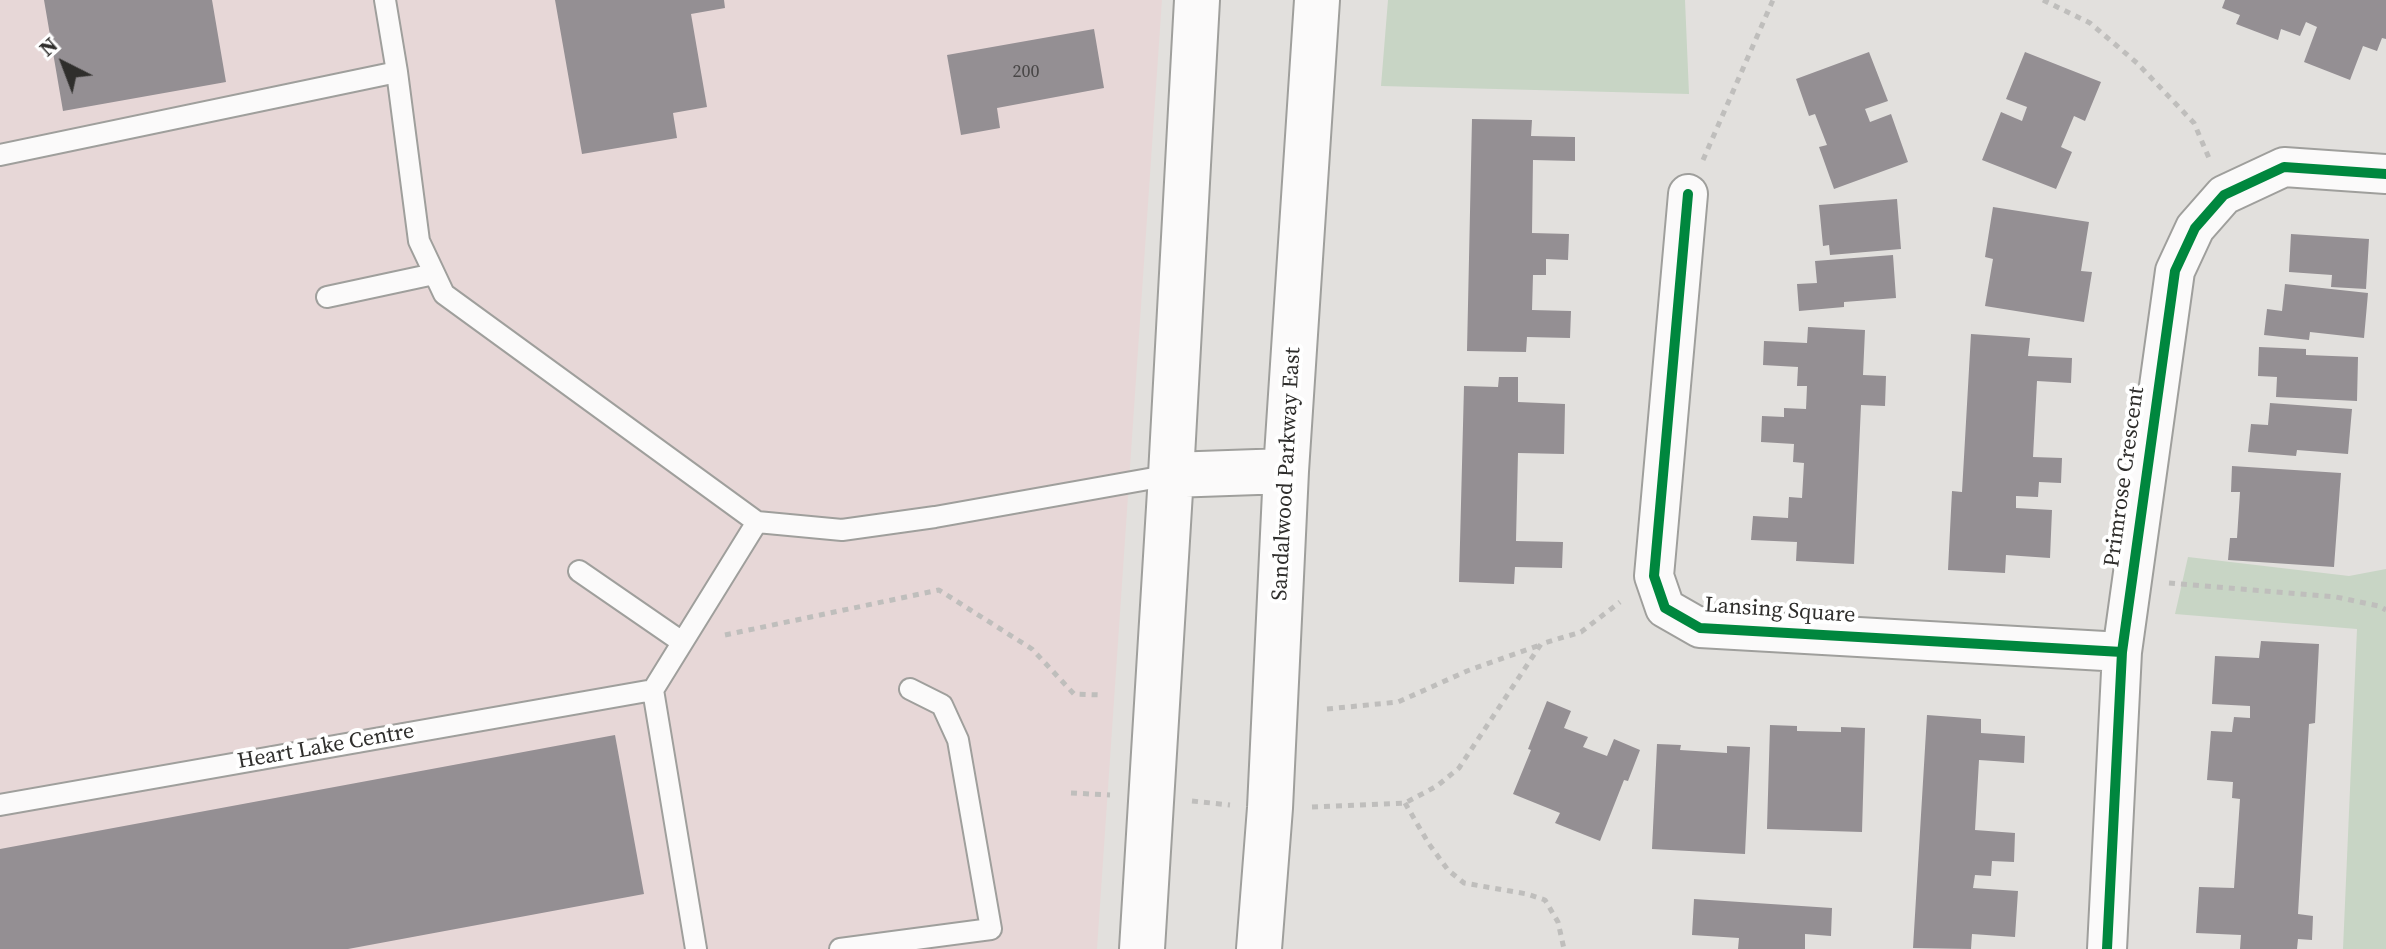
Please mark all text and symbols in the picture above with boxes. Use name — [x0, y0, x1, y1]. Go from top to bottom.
north arrow — [24, 24, 104, 104]
text: N — [32, 30, 64, 63]
house number: 200 — [1013, 61, 1039, 83]
street label: Sandalwood Parkway East — [1267, 347, 1307, 601]
street label: Primrose Crescent — [2099, 385, 2151, 569]
street label: Lansing Square — [1704, 593, 1856, 629]
street label: Heart Lake Centre — [236, 718, 416, 776]

